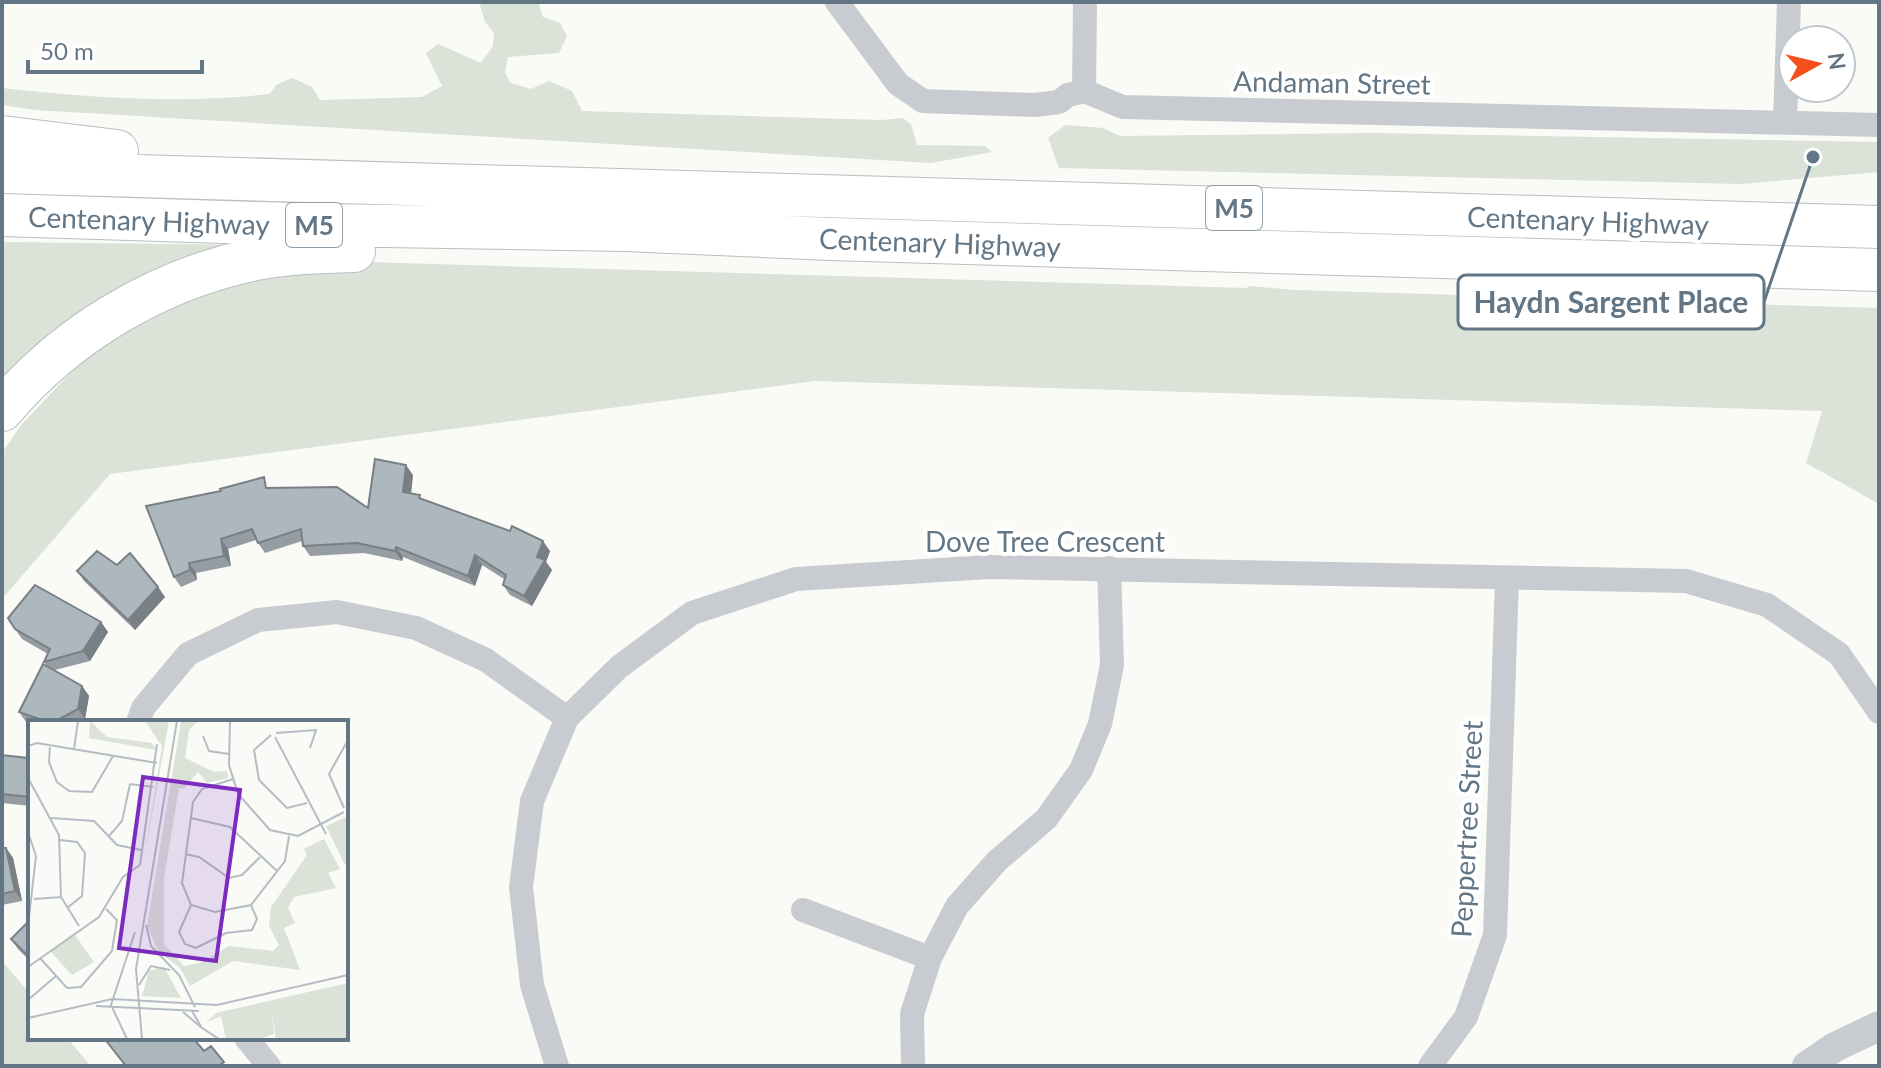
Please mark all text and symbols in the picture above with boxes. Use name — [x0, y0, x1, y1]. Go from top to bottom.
scale bar — [28, 24, 202, 74]
north arrow — [1777, 24, 1857, 104]
text: 50 m — [40, 36, 94, 65]
text: N — [1823, 51, 1852, 71]
street label: Andaman Street — [1233, 63, 1431, 101]
road number: M5 — [1206, 186, 1262, 230]
street label: Centenary Highway — [28, 199, 271, 241]
street label: Centenary Highway — [1467, 199, 1710, 241]
road number: M5 — [286, 203, 342, 247]
street label: Centenary Highway — [819, 221, 1062, 263]
callout: Haydn Sargent Place — [1458, 275, 1764, 329]
text: Haydn Sargent Place — [1474, 283, 1748, 319]
street label: Dove Tree Crescent — [925, 524, 1165, 558]
inset map — [28, 720, 348, 1040]
street label: Peppertree Street — [1443, 720, 1489, 938]

